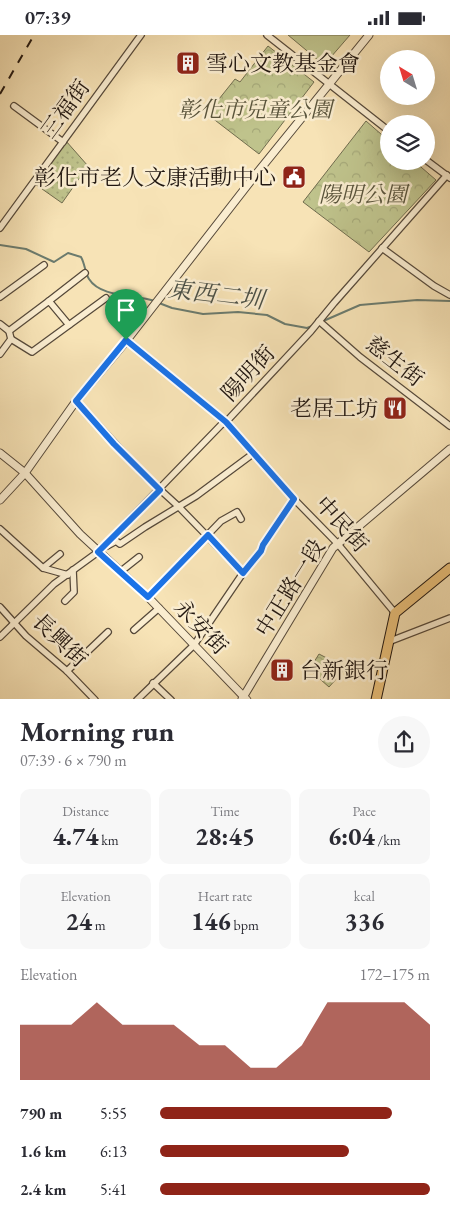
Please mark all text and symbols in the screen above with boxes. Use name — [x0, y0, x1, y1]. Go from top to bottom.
text: 07:39 — [25, 5, 71, 30]
place label: 雪心文教基金會 — [206, 49, 360, 78]
building icon: 雪心文教基金會 — [175, 50, 201, 76]
north arrow — [380, 50, 435, 105]
map controls — [380, 50, 435, 170]
street label: 三福街 — [34, 74, 96, 144]
park label: 彰化市兒童公園 — [178, 95, 335, 124]
button: layers — [380, 115, 435, 170]
place label: 彰化市老人文康活動中心 — [34, 163, 276, 192]
public building icon: 彰化市老人文康活動中心 — [281, 164, 307, 190]
park label: 陽明公園 — [319, 180, 410, 209]
water label: 東西二圳 — [166, 273, 270, 316]
pin — [105, 289, 147, 340]
icon: arrive — [112, 296, 140, 324]
street label: 慈生街 — [360, 329, 430, 393]
street label: 陽明街 — [215, 339, 281, 407]
place label: 老居工坊 — [290, 394, 378, 423]
restaurant icon: 老居工坊 — [382, 395, 408, 421]
street label: 中民街 — [309, 490, 375, 558]
street label: 中正路一段 — [249, 534, 331, 642]
street label: 永安街 — [168, 593, 234, 661]
street label: 長興街 — [26, 607, 94, 673]
place label: 台新銀行 — [300, 656, 388, 685]
building icon: 台新銀行 — [269, 657, 295, 683]
text: Morning run — [20, 713, 174, 749]
button: share — [378, 716, 430, 768]
text: 07:39 · 6 × 790 m — [20, 750, 127, 771]
text: Distance — [62, 802, 109, 820]
text: Time — [210, 802, 240, 820]
text: Pace — [353, 802, 376, 820]
text: 4.74 — [53, 820, 98, 852]
text: 28:45 — [195, 820, 255, 852]
text: 6:04 — [328, 820, 375, 852]
text: km — [98, 831, 119, 849]
text: /km — [375, 831, 401, 849]
text: Elevation — [60, 887, 111, 905]
text: Heart rate — [198, 887, 252, 905]
text: kcal — [354, 887, 375, 905]
text: 24 — [66, 905, 92, 937]
text: 146 — [191, 905, 231, 937]
text: 336 — [344, 905, 384, 937]
text: m — [92, 916, 106, 934]
text: bpm — [231, 916, 259, 934]
text: Elevation — [20, 964, 78, 985]
text: 172–175 m — [359, 964, 430, 985]
text: 790 m — [20, 1103, 62, 1124]
text: 5:55 — [100, 1103, 127, 1124]
text: 1.6 km — [20, 1141, 66, 1162]
text: 6:13 — [100, 1141, 127, 1162]
text: 2.4 km — [20, 1179, 66, 1200]
text: 5:41 — [100, 1179, 127, 1200]

